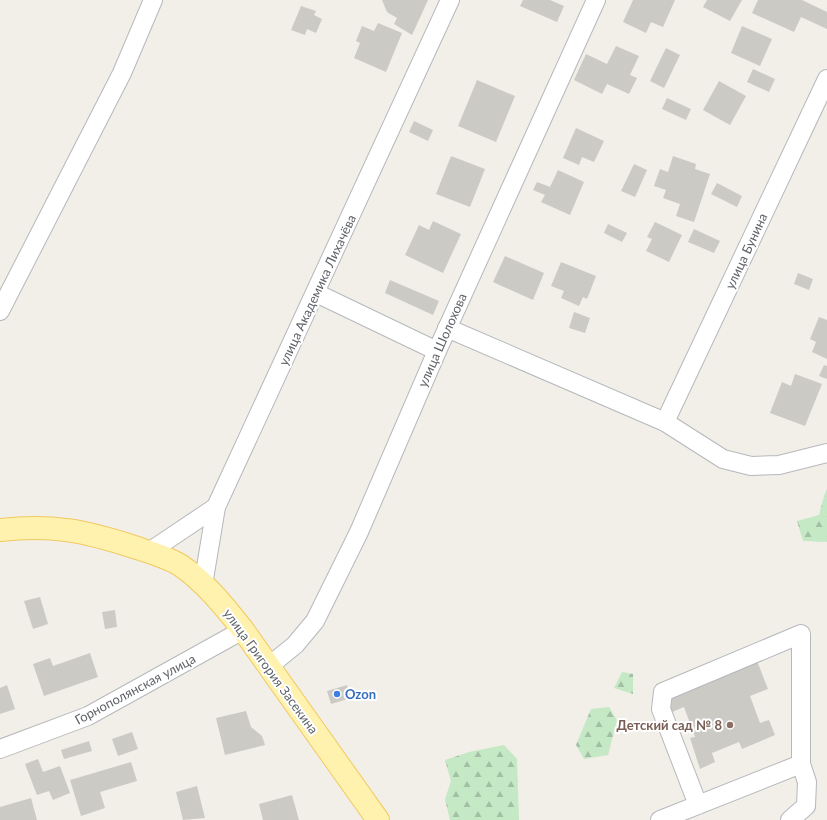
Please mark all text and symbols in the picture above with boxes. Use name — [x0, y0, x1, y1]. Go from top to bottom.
street label: улица Бунина — [721, 211, 771, 291]
street label: улица Академика Лихачёва — [275, 212, 359, 368]
street label: улица Шолохова — [414, 291, 470, 389]
street label: улица Григория Засекина — [220, 605, 322, 737]
street label: Горнополянская улица — [72, 650, 198, 728]
place label: Ozon — [345, 686, 376, 702]
marker: Ozon — [332, 689, 342, 699]
place label: Детский сад № 8 — [617, 717, 722, 733]
marker: Детский сад № 8 — [725, 720, 735, 730]

